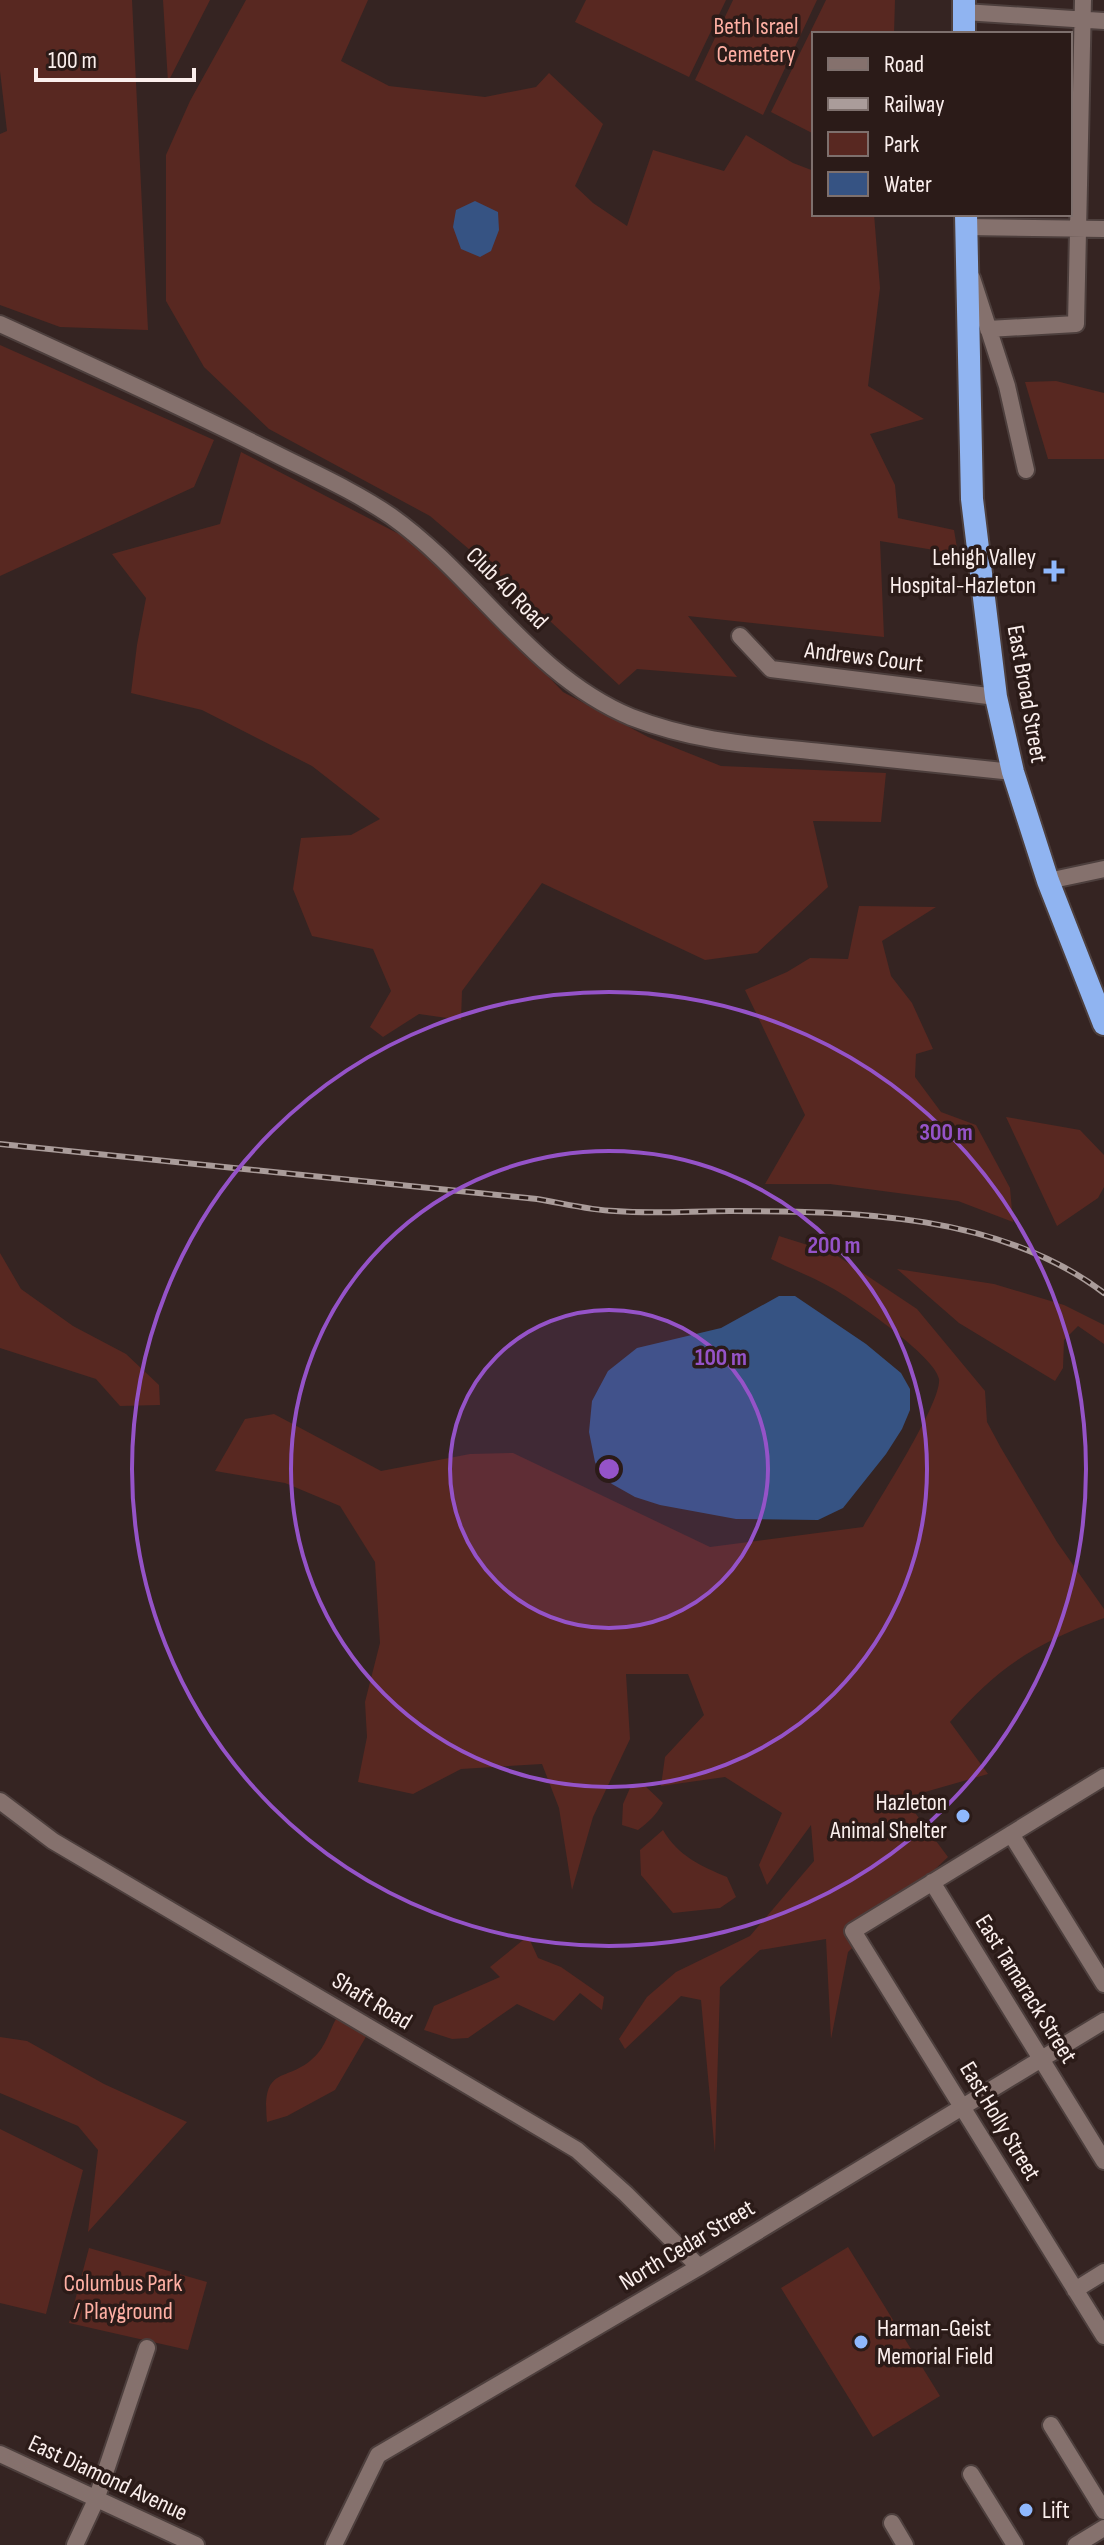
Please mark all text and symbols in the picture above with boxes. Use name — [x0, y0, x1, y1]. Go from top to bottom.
park label: Beth Israel Cemetery — [714, 12, 798, 69]
scale bar — [36, 32, 194, 82]
legend — [812, 32, 1072, 216]
text: 100 m — [48, 46, 97, 75]
text: Road — [884, 50, 924, 79]
text: Railway — [884, 90, 944, 119]
text: Park — [884, 130, 919, 159]
text: Water — [884, 170, 932, 199]
street label: Club 40 Road — [460, 541, 554, 635]
place label: Lehigh Valley Hospital-Hazleton — [890, 543, 1036, 600]
marker: Lehigh Valley Hospital-Hazleton — [1043, 560, 1065, 582]
street label: East Broad Street — [1001, 623, 1053, 765]
street label: Andrews Court — [802, 635, 925, 679]
text: 300 m — [919, 1118, 973, 1147]
text: 200 m — [807, 1231, 861, 1260]
text: 100 m — [695, 1343, 747, 1372]
centre of rings — [595, 1455, 623, 1483]
place label: Hazleton Animal Shelter — [829, 1788, 947, 1845]
marker: Hazleton Animal Shelter — [954, 1807, 972, 1825]
street label: East Tamarack Street — [969, 1909, 1083, 2069]
street label: Shaft Road — [327, 1966, 417, 2036]
street label: East Holly Street — [953, 2056, 1047, 2186]
street label: North Cedar Street — [614, 2193, 760, 2297]
park label: Columbus Park / Playground — [64, 2269, 182, 2326]
place label: Harman-Geist Memorial Field — [877, 2314, 993, 2371]
marker: Harman-Geist Memorial Field — [852, 2333, 870, 2351]
street label: East Diamond Avenue — [24, 2428, 192, 2528]
place label: Lift — [1042, 2496, 1070, 2525]
marker: Lift — [1017, 2501, 1035, 2519]

